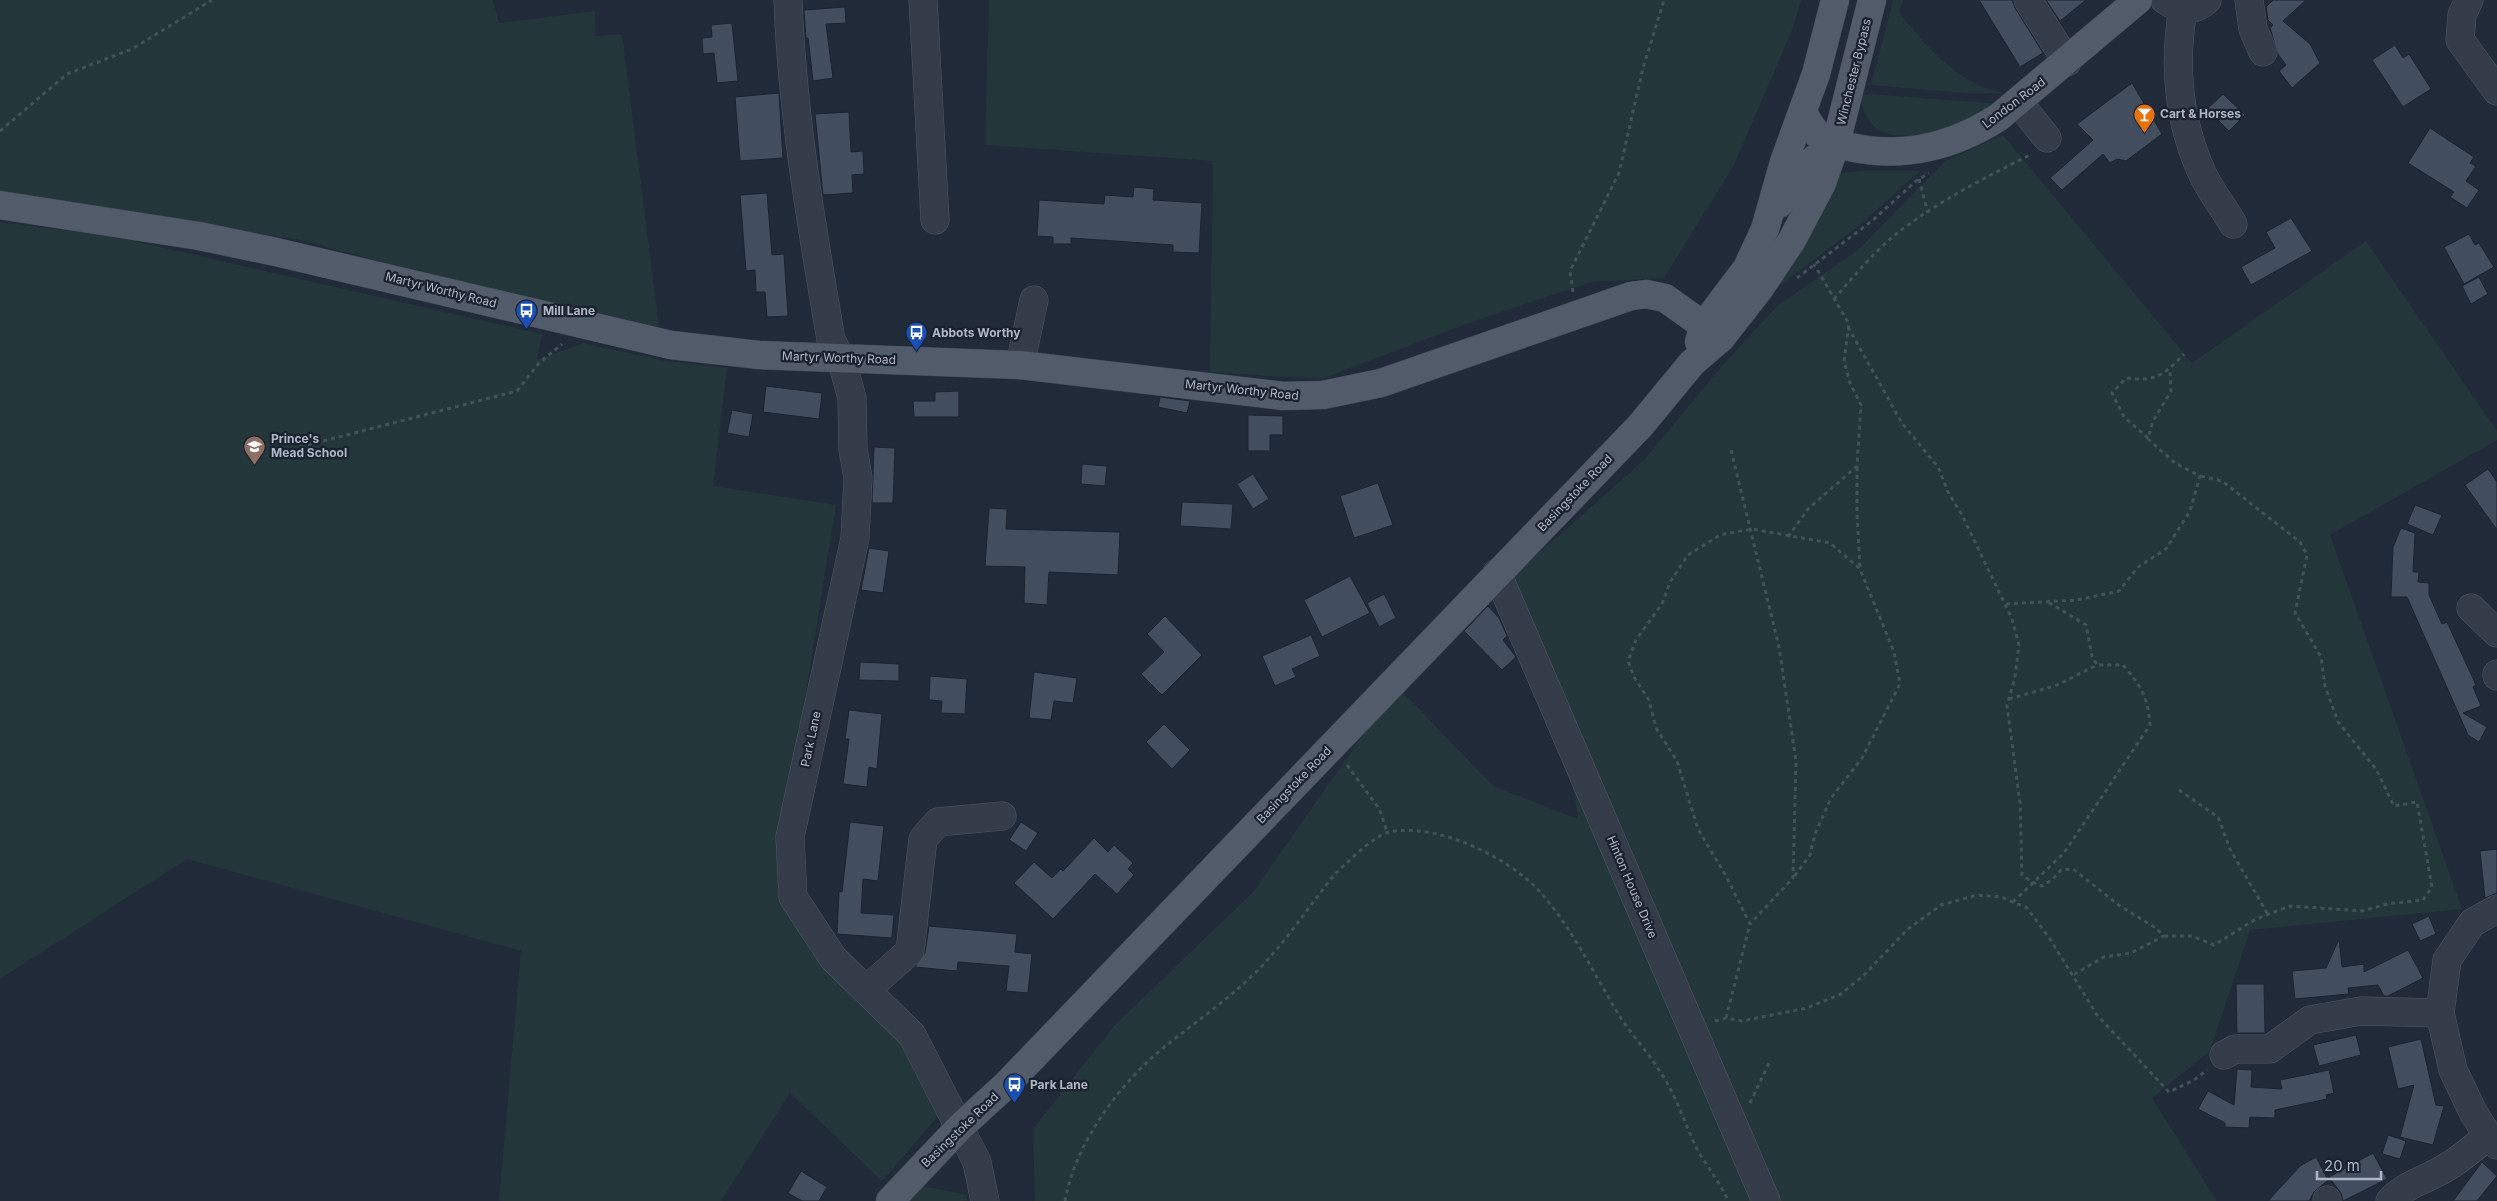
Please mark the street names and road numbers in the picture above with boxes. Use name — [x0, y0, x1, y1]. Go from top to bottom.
street label: Winchester Bypass — [1833, 17, 1874, 127]
street label: London Road — [1979, 74, 2048, 131]
street label: Martyr Worthy Road — [384, 268, 498, 311]
street label: Martyr Worthy Road — [782, 348, 896, 367]
street label: Martyr Worthy Road — [1185, 376, 1300, 403]
street label: Basingstoke Road — [1534, 451, 1615, 534]
street label: Park Lane — [797, 710, 824, 768]
street label: Basingstoke Road — [1253, 743, 1334, 826]
street label: Hinton House Drive — [1604, 833, 1661, 940]
street label: Basingstoke Road — [918, 1089, 1001, 1170]

